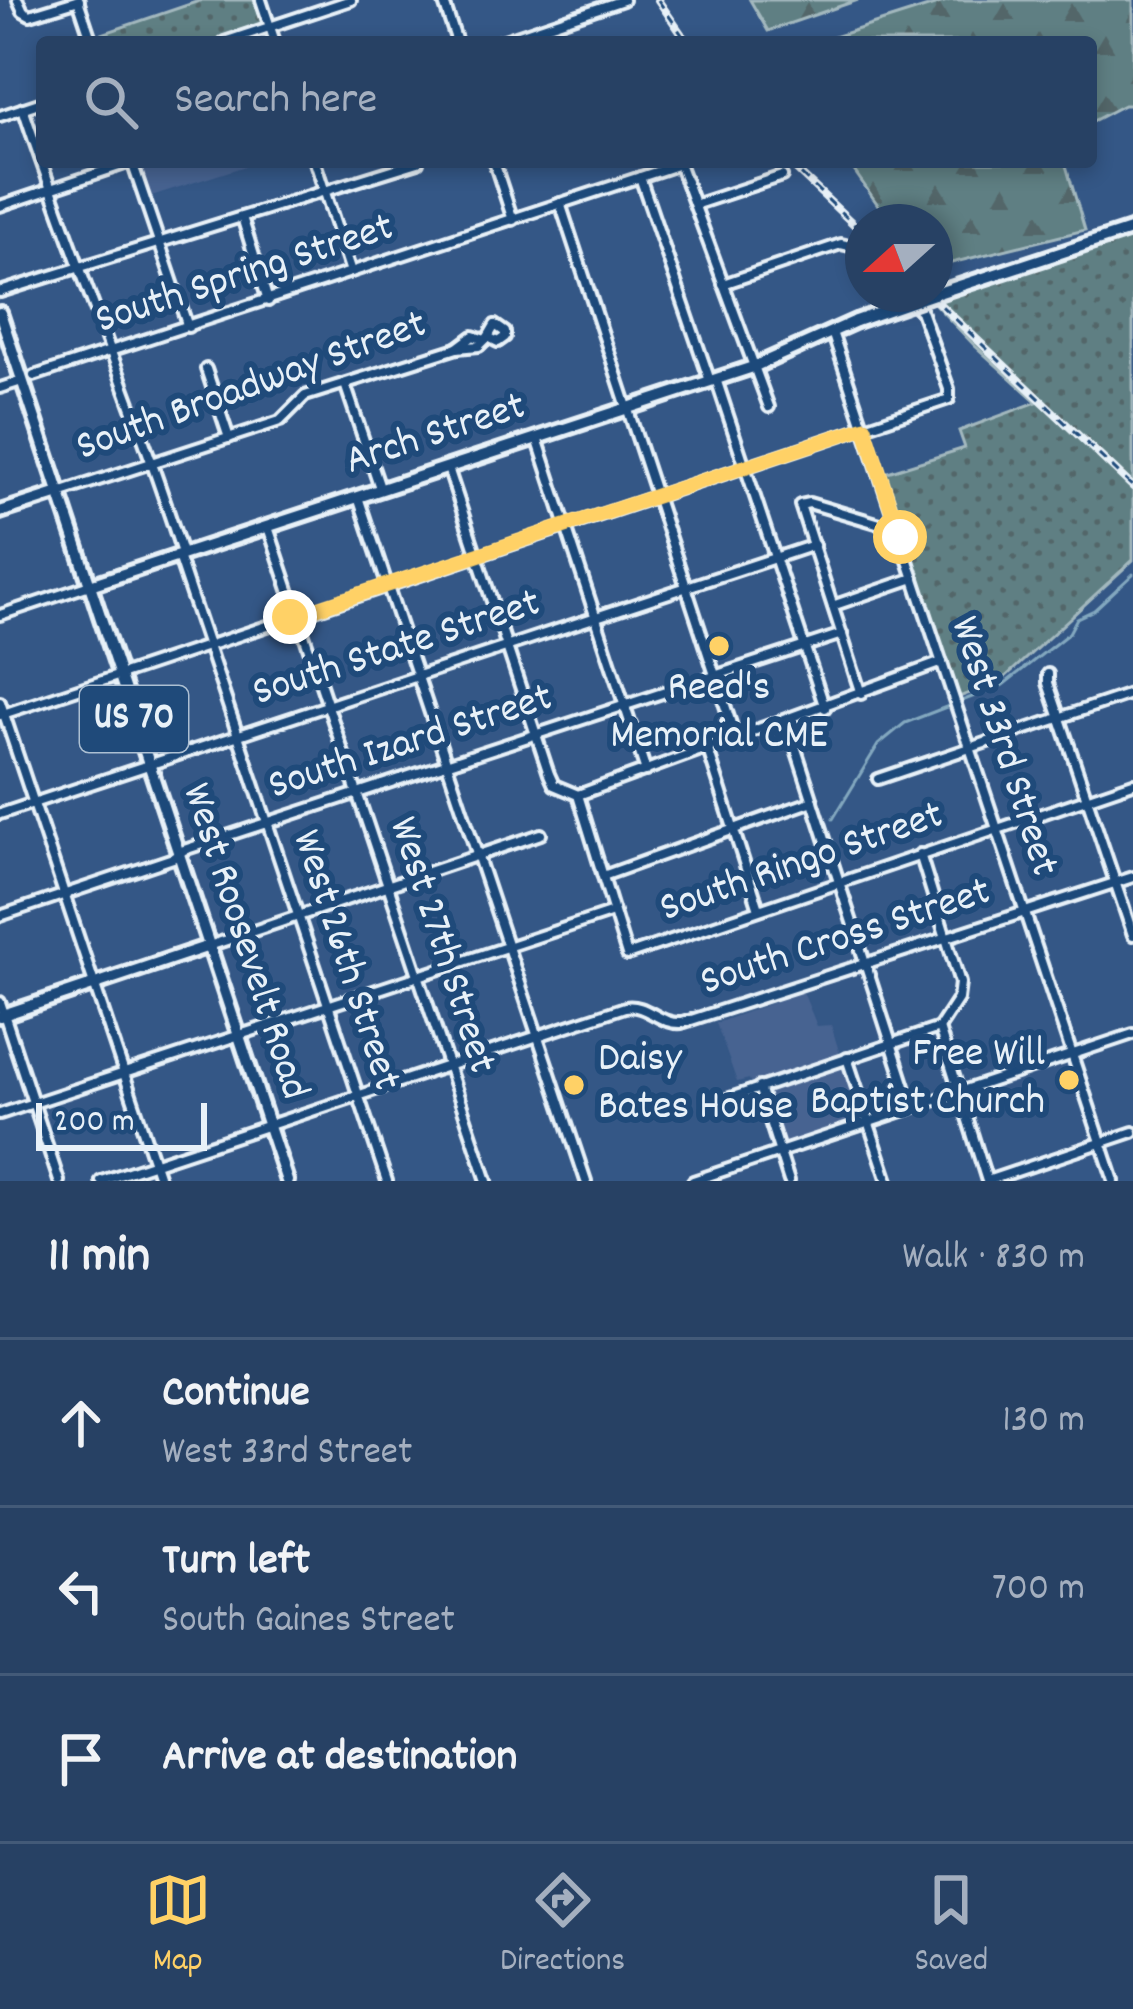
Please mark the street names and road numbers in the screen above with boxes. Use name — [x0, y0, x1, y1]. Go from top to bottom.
street label: South Spring Street — [88, 200, 402, 352]
street label: South Broadway Street — [69, 297, 435, 479]
street label: Arch Street — [338, 379, 534, 493]
street label: South State Street — [246, 575, 548, 725]
street label: West 33rd Street — [932, 610, 1072, 884]
street label: South Izard Street — [261, 670, 561, 818]
road number: US 70 — [80, 686, 188, 752]
street label: West Roosevelt Road — [164, 776, 322, 1108]
street label: South Ringo Street — [652, 787, 952, 941]
street label: West 27th Street — [370, 810, 510, 1082]
street label: West 26th Street — [274, 823, 414, 1099]
street label: South Cross Street — [693, 864, 999, 1014]

